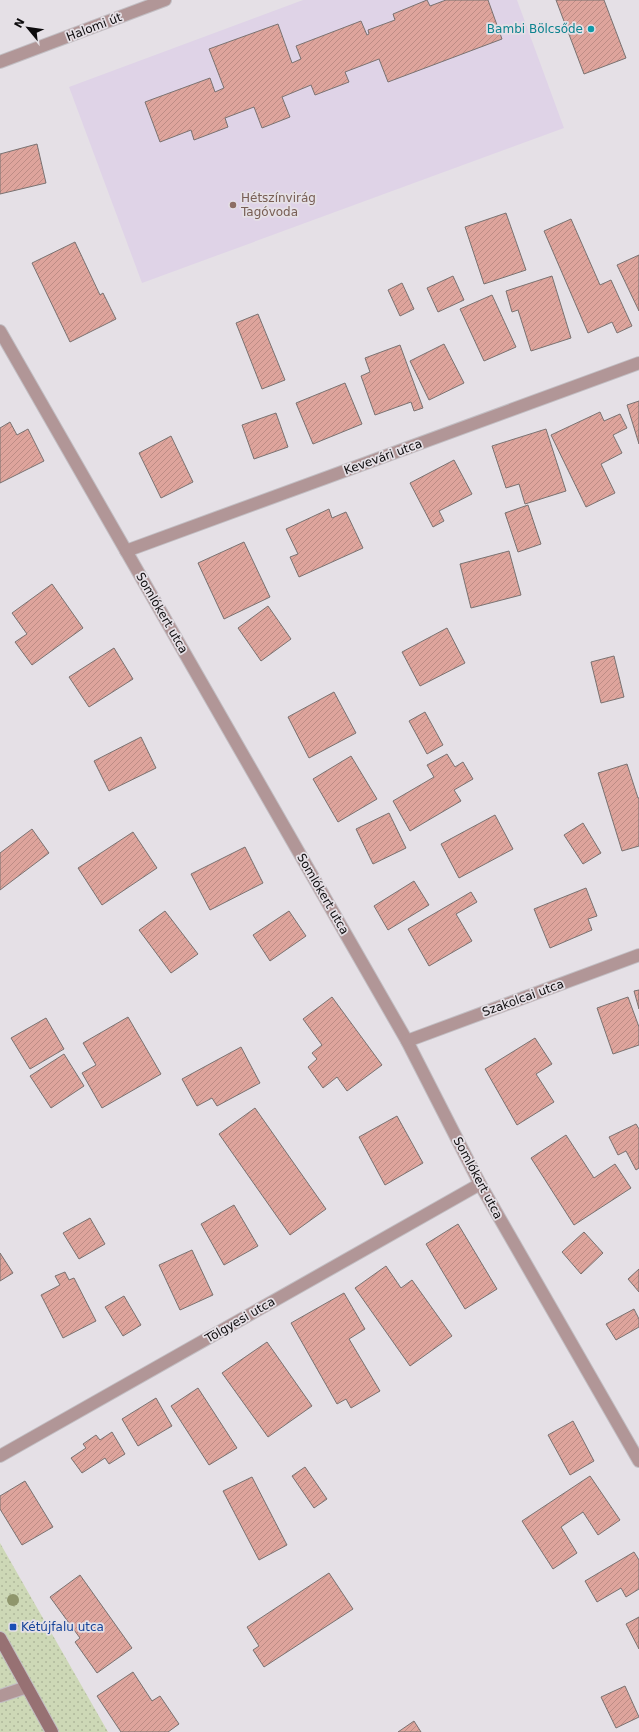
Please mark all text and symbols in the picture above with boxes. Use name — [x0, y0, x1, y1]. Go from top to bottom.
north arrow — [8, 8, 48, 48]
street label: Halomi út — [64, 10, 124, 44]
text: N — [12, 16, 28, 31]
place label: Bambi Bölcsőde — [487, 22, 583, 36]
marker: Bambi Bölcsőde — [586, 24, 596, 34]
place label: Hétszínvirág Tagóvoda — [240, 191, 316, 219]
marker: Hétszínvirág Tagóvoda — [228, 200, 238, 210]
street label: Kevevári utca — [342, 436, 424, 478]
street label: Somlókert utca — [133, 570, 191, 656]
street label: Somlókert utca — [294, 851, 352, 937]
street label: Szakolcai utca — [480, 977, 566, 1019]
street label: Somlókert utca — [450, 1135, 506, 1221]
street label: Tölgyesi utca — [202, 1294, 277, 1346]
place label: Kétújfalu utca — [21, 1620, 104, 1634]
marker: Kétújfalu utca — [8, 1622, 18, 1632]

